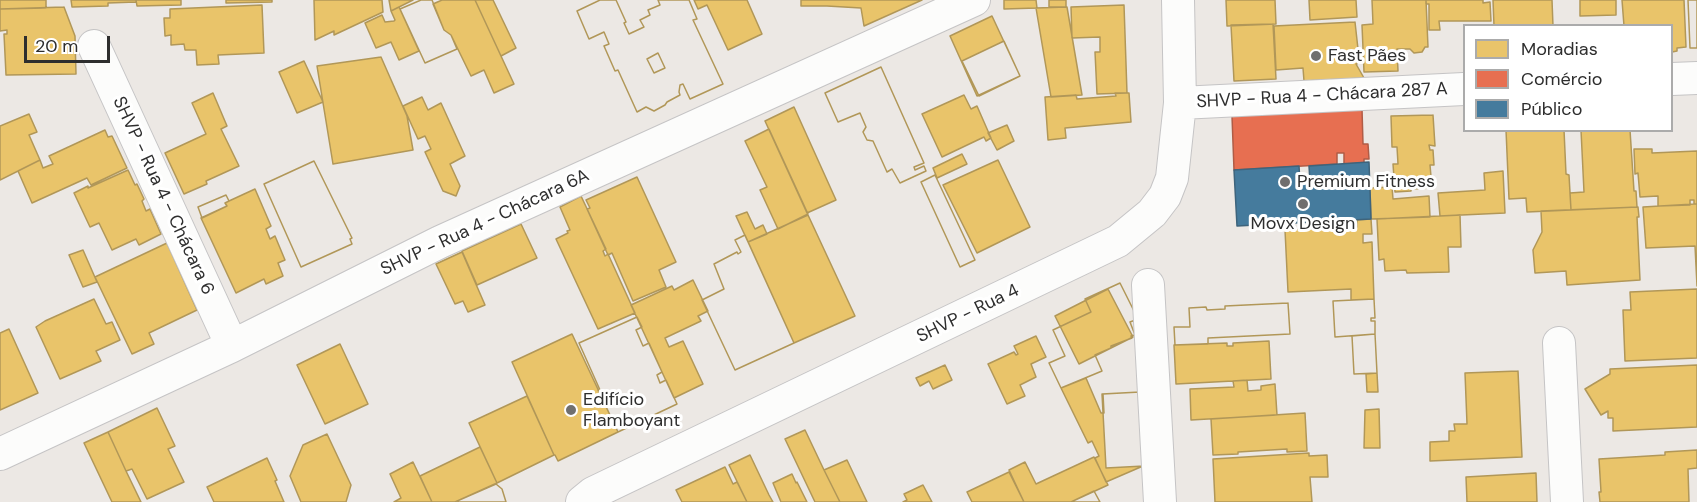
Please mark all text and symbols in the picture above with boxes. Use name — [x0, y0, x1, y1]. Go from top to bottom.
scale bar — [27, 24, 112, 62]
legend — [1463, 24, 1673, 132]
text: 20 m — [35, 34, 78, 58]
text: Moradias — [1521, 37, 1598, 61]
place label: Fast Pães — [1328, 45, 1406, 67]
marker: Fast Pães — [1309, 49, 1323, 63]
text: Comércio — [1521, 67, 1602, 91]
street label: SHVP - Rua 4 - Chácara 287 A — [1196, 79, 1448, 113]
street label: SHVP - Rua 4 - Chácara 6 — [108, 94, 218, 298]
text: Público — [1521, 97, 1582, 121]
street label: SHVP - Rua 4 - Chácara 6A — [377, 165, 593, 281]
place label: Premium Fitness — [1297, 171, 1435, 193]
marker: Premium Fitness — [1278, 175, 1292, 189]
marker: Movx Design — [1296, 197, 1310, 211]
place label: Movx Design — [1251, 213, 1355, 235]
street label: SHVP - Rua 4 — [913, 280, 1023, 348]
place label: Edifício Flamboyant — [583, 389, 680, 432]
marker: Edifício Flamboyant — [564, 403, 578, 417]

